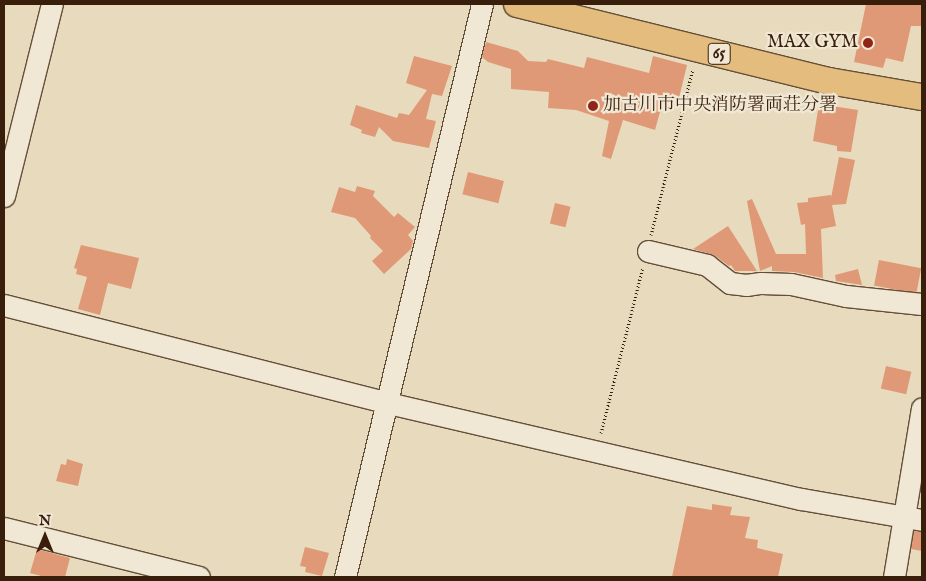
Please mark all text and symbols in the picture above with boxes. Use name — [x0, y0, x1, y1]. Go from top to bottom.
place label: MAX GYM — [767, 32, 858, 54]
marker: MAX GYM — [862, 37, 874, 49]
road number: 65 — [706, 41, 732, 68]
place label: 加古川市中央消防署両荘分署 — [603, 95, 837, 117]
marker: 加古川市中央消防署両荘分署 — [587, 100, 599, 112]
north arrow — [20, 511, 70, 561]
text: N — [39, 512, 51, 530]

